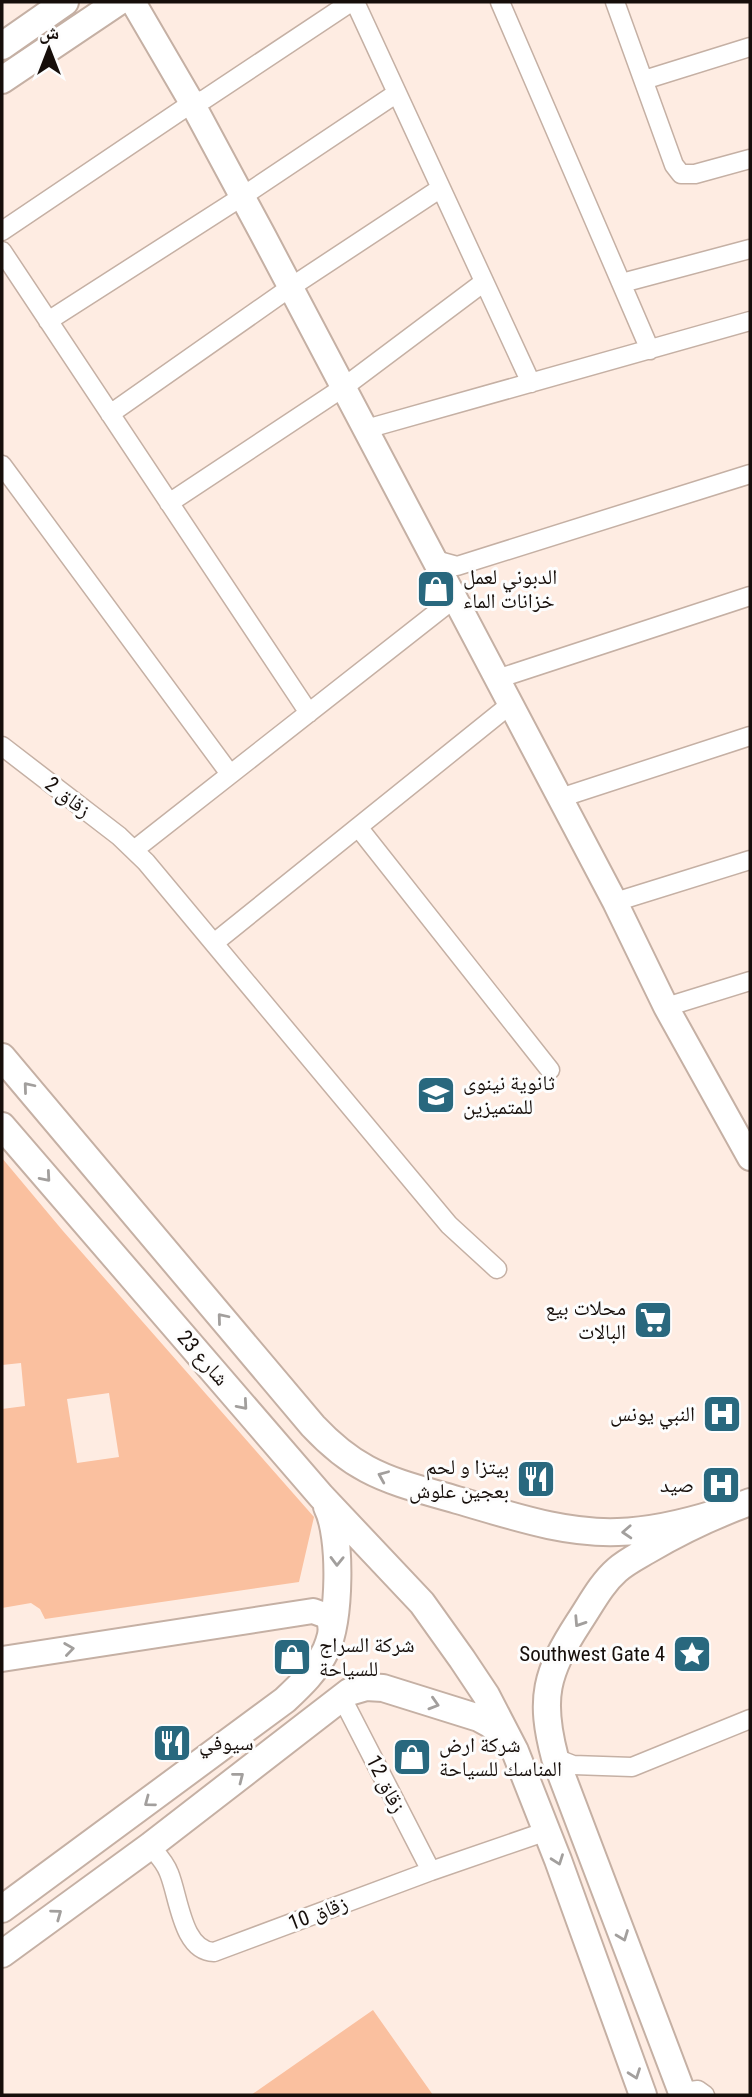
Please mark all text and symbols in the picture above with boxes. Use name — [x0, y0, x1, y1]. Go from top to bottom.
north arrow — [14, 14, 84, 84]
text: ش — [39, 21, 59, 44]
place label: الدبوني لعمل خزانات الماء — [463, 565, 557, 613]
shop icon: الدبوني لعمل خزانات الماء — [415, 568, 457, 610]
street label: زقاق 2 — [40, 772, 95, 823]
place label: ثانوية نينوى للمتميزين — [463, 1071, 555, 1120]
school or university icon: ثانوية نينوى للمتميزين — [415, 1074, 457, 1116]
one-way arrow — [23, 1083, 36, 1095]
one-way arrow — [38, 1169, 50, 1182]
place label: محلات بيع البالات — [545, 1296, 626, 1344]
supermarket icon: محلات بيع البالات — [632, 1299, 674, 1341]
one-way arrow — [218, 1313, 230, 1326]
street label: شارع 23 — [172, 1325, 234, 1391]
hospital icon: النبي يونس — [701, 1393, 743, 1435]
one-way arrow — [235, 1397, 247, 1410]
place label: النبي يونس — [610, 1402, 695, 1430]
place label: بيتزا و لحم بعجين علوش — [409, 1455, 509, 1504]
restaurant icon: بيتزا و لحم بعجين علوش — [515, 1458, 557, 1500]
hospital icon: صيد — [700, 1464, 742, 1506]
one-way arrow — [377, 1470, 390, 1484]
place label: صيد — [660, 1473, 694, 1497]
one-way arrow — [621, 1524, 632, 1539]
one-way arrow — [329, 1556, 345, 1567]
one-way arrow — [574, 1614, 587, 1627]
place label: شركة السراج للسياحة — [319, 1633, 415, 1681]
place icon: Southwest Gate 4 — [671, 1633, 713, 1675]
shop icon: شركة السراج للسياحة — [271, 1636, 313, 1678]
one-way arrow — [63, 1642, 75, 1657]
place label: Southwest Gate 4 — [519, 1642, 665, 1666]
one-way arrow — [427, 1696, 439, 1710]
restaurant icon: سيوفي — [151, 1722, 193, 1764]
place label: سيوفي — [199, 1731, 253, 1759]
place label: شركة ارض المناسك للسياحة — [439, 1733, 562, 1781]
shop icon: شركة ارض المناسك للسياحة — [391, 1736, 433, 1778]
street label: زقاق 12 — [360, 1751, 411, 1817]
one-way arrow — [231, 1772, 243, 1785]
one-way arrow — [144, 1793, 156, 1806]
one-way arrow — [550, 1853, 564, 1865]
street label: زقاق 10 — [285, 1891, 351, 1936]
one-way arrow — [49, 1909, 62, 1922]
one-way arrow — [614, 1930, 628, 1942]
one-way arrow — [627, 2067, 641, 2079]

